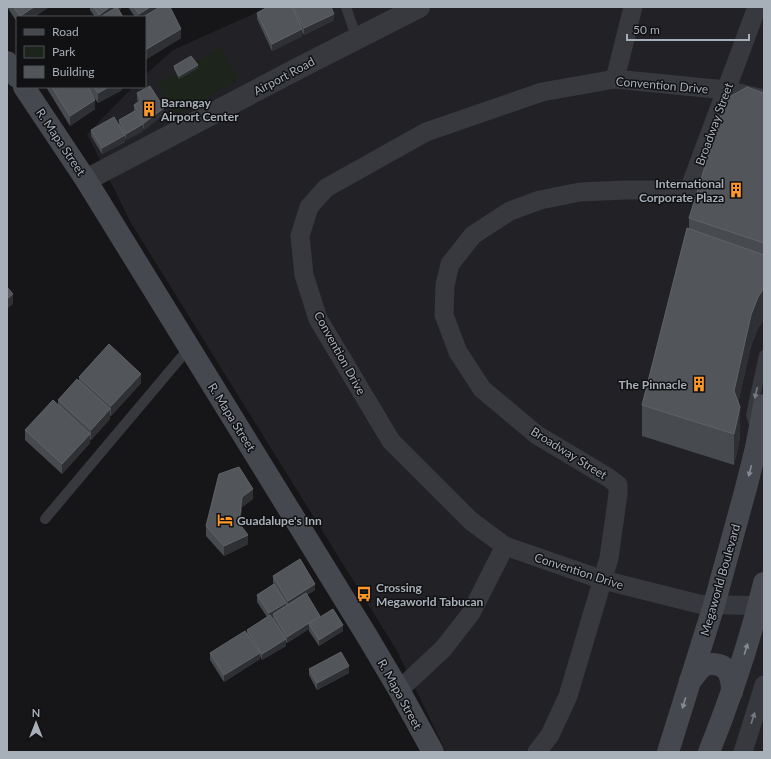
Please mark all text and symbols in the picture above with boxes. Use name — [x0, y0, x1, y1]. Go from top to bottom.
legend — [16, 16, 146, 88]
scale bar — [627, 16, 749, 42]
text: 50 m — [633, 22, 660, 37]
text: Road — [52, 24, 79, 39]
text: Park — [52, 44, 76, 59]
street label: Airport Road — [251, 54, 317, 98]
text: Building — [52, 64, 95, 79]
street label: Convention Drive — [615, 73, 709, 97]
street label: Broadway Street — [692, 80, 736, 167]
place label: Barangay Airport Center — [160, 95, 239, 124]
building icon: Barangay Airport Center — [140, 100, 158, 118]
street label: R. Mapa Street — [33, 106, 89, 179]
place label: International Corporate Plaza — [639, 176, 724, 205]
building icon: International Corporate Plaza — [727, 181, 745, 199]
street label: Convention Drive — [311, 309, 369, 397]
building icon: The Pinnacle — [690, 375, 708, 393]
place label: The Pinnacle — [619, 377, 688, 392]
street label: R. Mapa Street — [205, 380, 259, 455]
one-way arrow — [752, 387, 758, 399]
street label: Broadway Street — [528, 424, 610, 483]
one-way arrow — [747, 465, 753, 477]
hotel icon: Guadalupe's Inn — [216, 511, 234, 529]
place label: Guadalupe's Inn — [237, 513, 322, 528]
street label: Megaworld Boulevard — [697, 522, 743, 638]
street label: Convention Drive — [533, 550, 625, 592]
place label: Crossing Megaworld Tabucan — [376, 580, 484, 609]
bus stop icon: Crossing Megaworld Tabucan — [355, 585, 373, 603]
one-way arrow — [743, 643, 749, 655]
street label: R. Mapa Street — [375, 656, 426, 732]
one-way arrow — [681, 697, 687, 709]
north arrow — [16, 703, 56, 743]
text: N — [32, 706, 40, 719]
one-way arrow — [750, 712, 756, 724]

